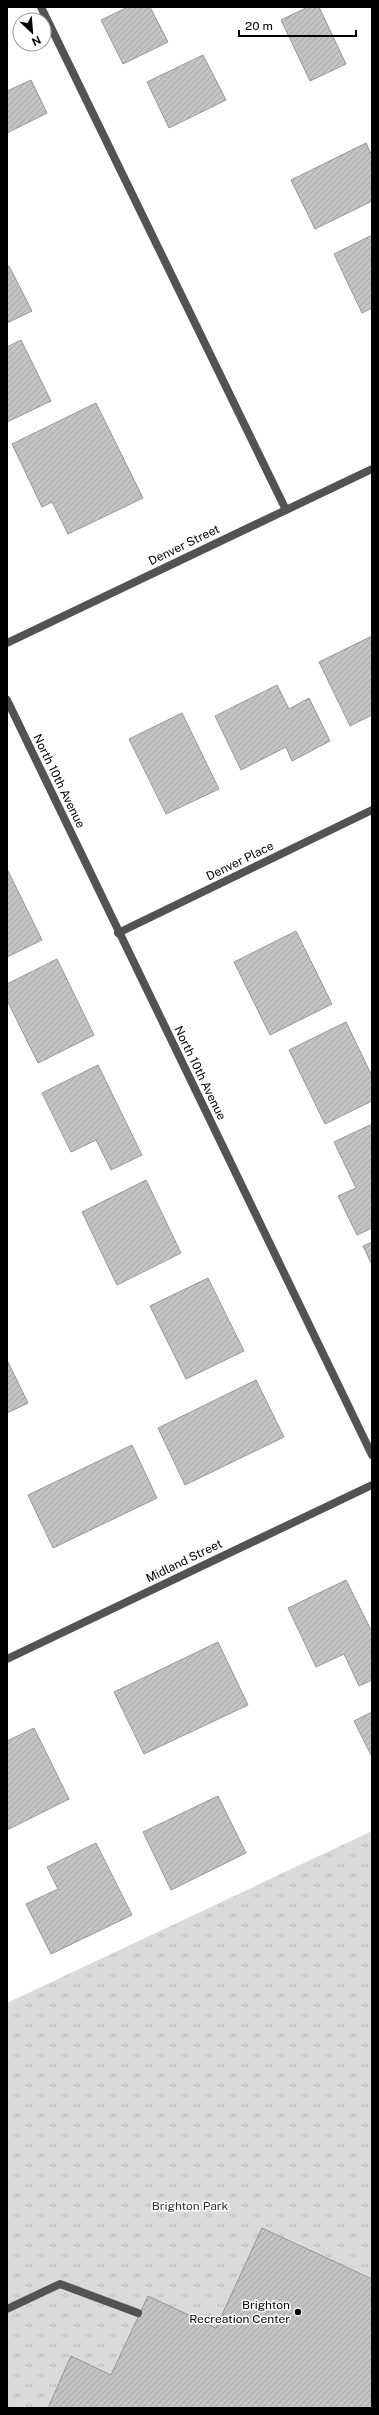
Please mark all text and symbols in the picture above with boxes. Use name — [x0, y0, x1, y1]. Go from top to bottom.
north arrow — [12, 12, 52, 52]
scale bar — [239, 12, 356, 38]
text: 20 m — [245, 19, 273, 33]
text: N — [30, 34, 43, 48]
street label: Denver Street — [146, 522, 222, 568]
street label: North 10th Avenue — [30, 732, 88, 830]
street label: Denver Place — [204, 839, 276, 883]
street label: North 10th Avenue — [171, 1024, 229, 1122]
street label: Midland Street — [144, 1536, 225, 1586]
park label: Brighton Park — [152, 2199, 229, 2213]
place label: Brighton Recreation Center — [189, 2298, 290, 2326]
marker: Brighton Recreation Center — [293, 2307, 303, 2317]

